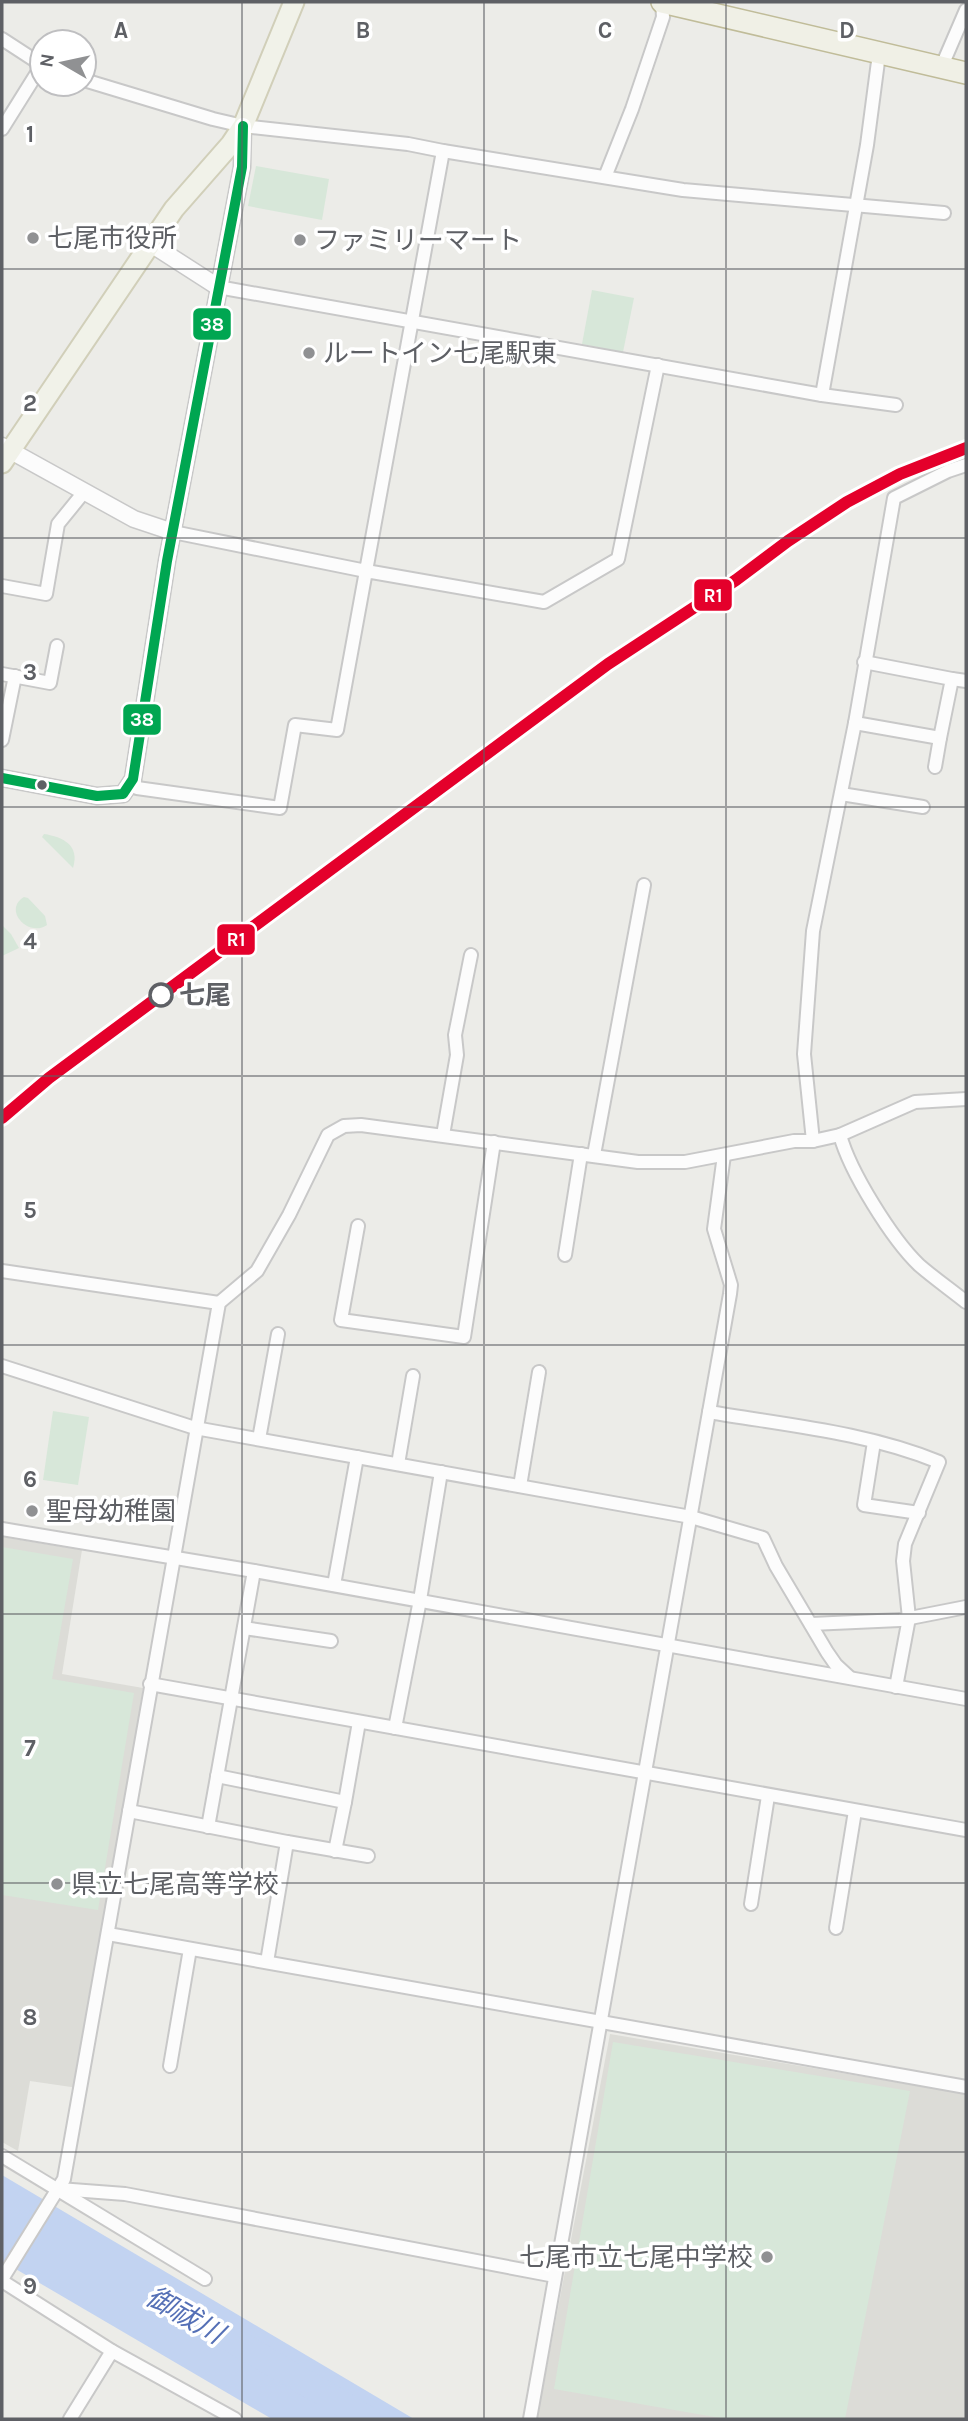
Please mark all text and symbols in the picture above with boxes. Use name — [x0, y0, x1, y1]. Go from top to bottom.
text: A — [114, 17, 128, 44]
text: B — [356, 17, 370, 44]
text: C — [598, 17, 612, 44]
text: D — [839, 17, 855, 44]
north arrow — [28, 28, 98, 98]
text: N — [35, 52, 59, 69]
text: 1 — [26, 121, 34, 148]
place label: 七尾市役所 — [47, 223, 177, 254]
place label: ファミリーマート — [314, 225, 522, 256]
marker: 七尾市役所 — [25, 230, 41, 246]
marker: ファミリーマート — [292, 232, 308, 248]
line badge: 38 — [192, 307, 232, 341]
text: 38 — [200, 314, 224, 336]
place label: ルートイン七尾駅東 — [323, 338, 557, 369]
marker: ルートイン七尾駅東 — [301, 345, 317, 361]
text: 2 — [23, 390, 37, 417]
line badge: R1 — [693, 578, 733, 612]
text: R1 — [703, 585, 723, 607]
text: 3 — [23, 659, 37, 686]
line badge: 38 — [122, 703, 162, 736]
text: 38 — [130, 709, 154, 731]
unlabelled marker — [35, 778, 49, 792]
line badge: R1 — [216, 923, 256, 956]
text: 4 — [23, 928, 37, 955]
text: R1 — [226, 929, 246, 951]
place label: 七尾 — [179, 980, 231, 1011]
marker: 七尾 — [149, 983, 173, 1007]
text: 5 — [23, 1197, 37, 1224]
text: 6 — [23, 1466, 37, 1493]
place label: 聖母幼稚園 — [46, 1496, 176, 1527]
marker: 聖母幼稚園 — [24, 1503, 40, 1519]
text: 7 — [24, 1735, 36, 1762]
place label: 県立七尾高等学校 — [71, 1869, 279, 1900]
marker: 県立七尾高等学校 — [49, 1876, 65, 1892]
text: 8 — [23, 2004, 37, 2031]
place label: 七尾市立七尾中学校 — [519, 2242, 753, 2273]
marker: 七尾市立七尾中学校 — [759, 2249, 775, 2265]
text: 9 — [23, 2273, 37, 2300]
water label: 御祓川 — [140, 2280, 232, 2352]

